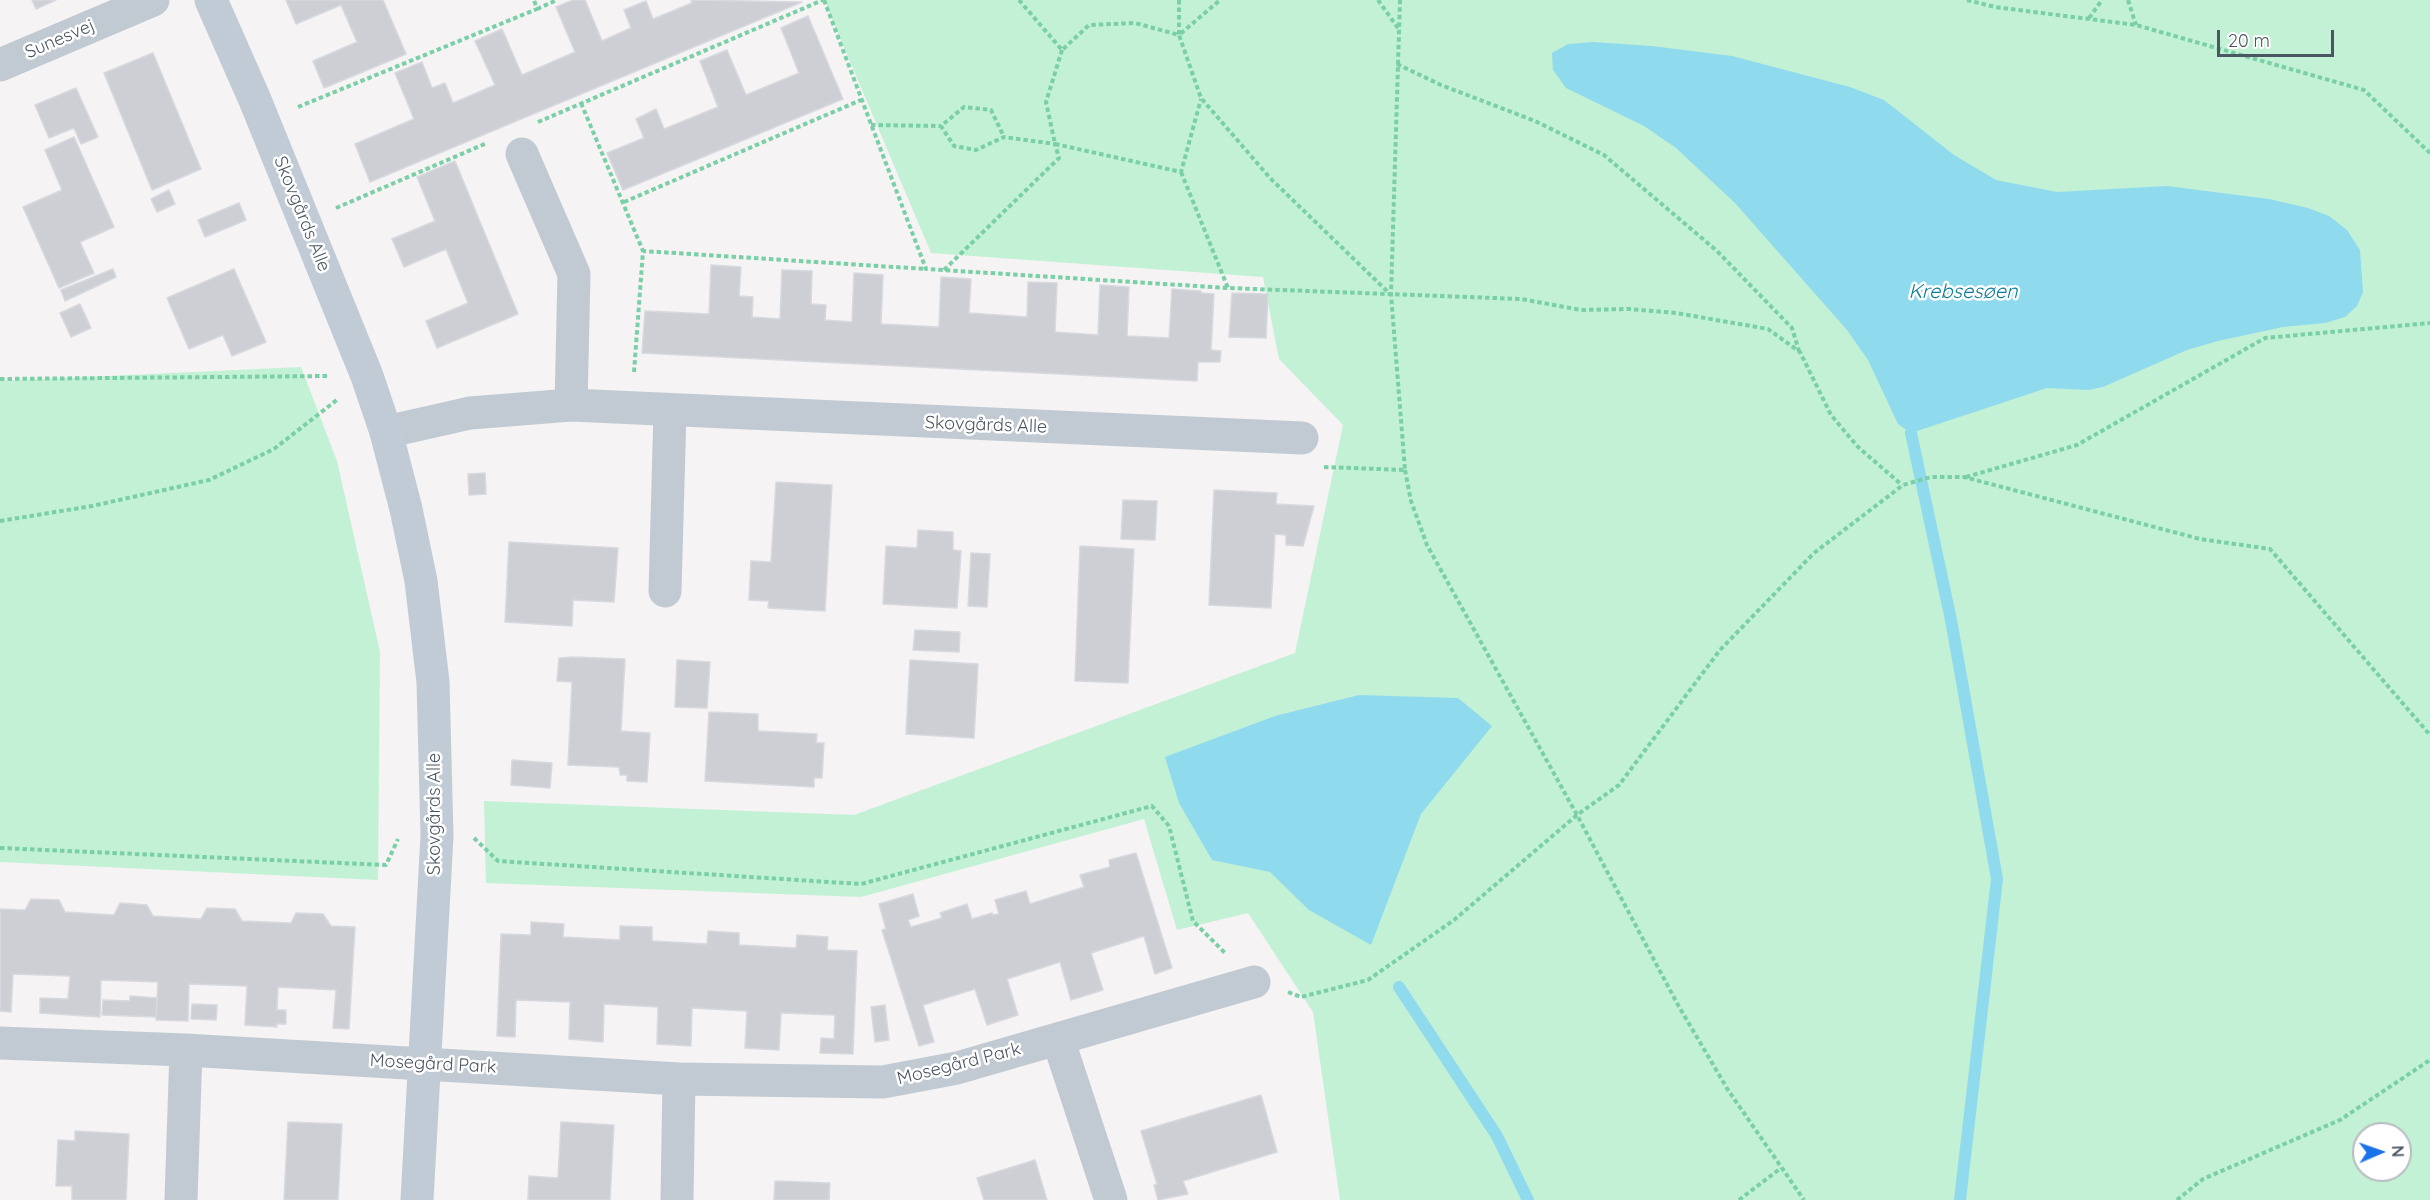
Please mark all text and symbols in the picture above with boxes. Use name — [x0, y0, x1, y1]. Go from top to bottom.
street label: Sunesvej — [22, 15, 98, 63]
scale bar — [2220, 18, 2337, 56]
text: 20 m — [2228, 29, 2270, 52]
street label: Skovgårds Alle — [269, 153, 335, 275]
water label: Krebsesøen — [1908, 280, 2018, 304]
street label: Skovgårds Alle — [924, 412, 1048, 438]
street label: Skovgårds Alle — [424, 753, 446, 875]
street label: Mosegård Park — [895, 1038, 1023, 1090]
street label: Mosegård Park — [369, 1050, 497, 1078]
north arrow — [2352, 1122, 2412, 1182]
text: N — [2388, 1145, 2408, 1158]

